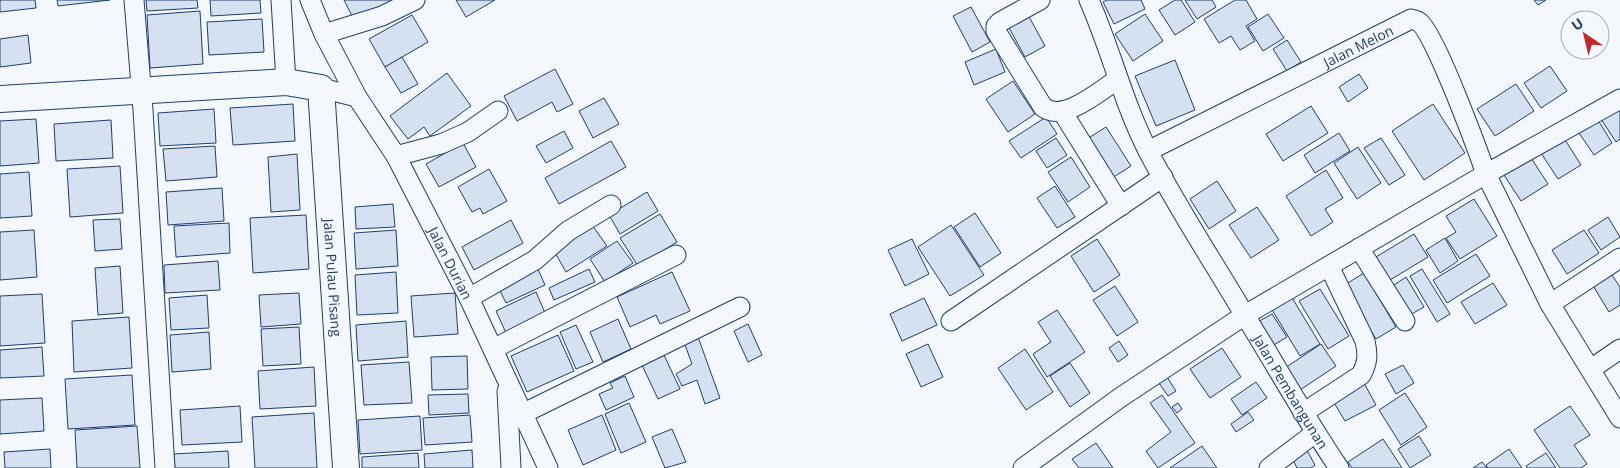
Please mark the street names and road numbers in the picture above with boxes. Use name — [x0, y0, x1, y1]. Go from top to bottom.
street label: Jalan Melon — [1318, 20, 1396, 72]
street label: Jalan Pulau Pisang — [320, 216, 347, 338]
street label: Jalan Durian — [423, 221, 478, 303]
street label: Jalan Pembangunan — [1248, 329, 1333, 452]

